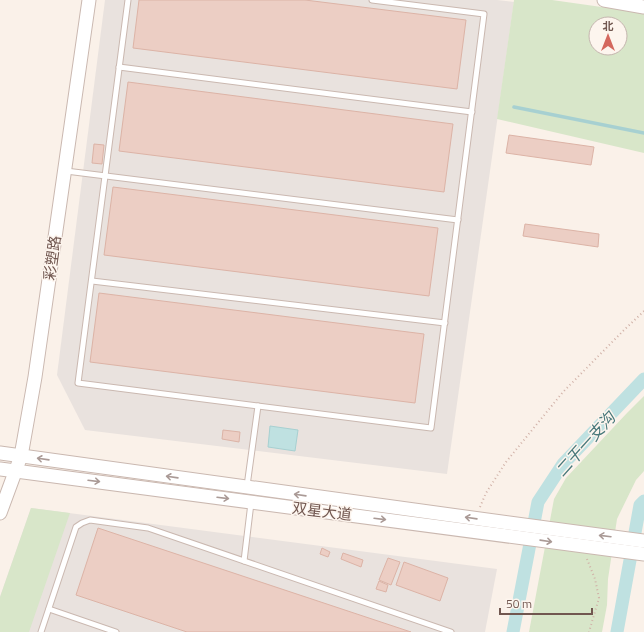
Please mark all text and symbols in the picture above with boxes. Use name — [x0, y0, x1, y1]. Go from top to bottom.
north arrow — [588, 16, 628, 56]
text: 北 — [603, 18, 614, 34]
street label: 彩塑路 — [37, 234, 67, 282]
water label: 二干一支沟 — [549, 405, 622, 482]
one-way arrow — [37, 455, 50, 463]
one-way arrow — [166, 473, 179, 481]
one-way arrow — [87, 478, 100, 485]
one-way arrow — [294, 491, 307, 499]
one-way arrow — [216, 494, 229, 502]
street label: 双星大道 — [291, 496, 353, 526]
one-way arrow — [465, 514, 478, 522]
one-way arrow — [373, 515, 386, 522]
one-way arrow — [599, 532, 612, 540]
one-way arrow — [539, 537, 552, 544]
scale bar — [500, 590, 592, 616]
text: 50 m — [506, 594, 532, 613]

